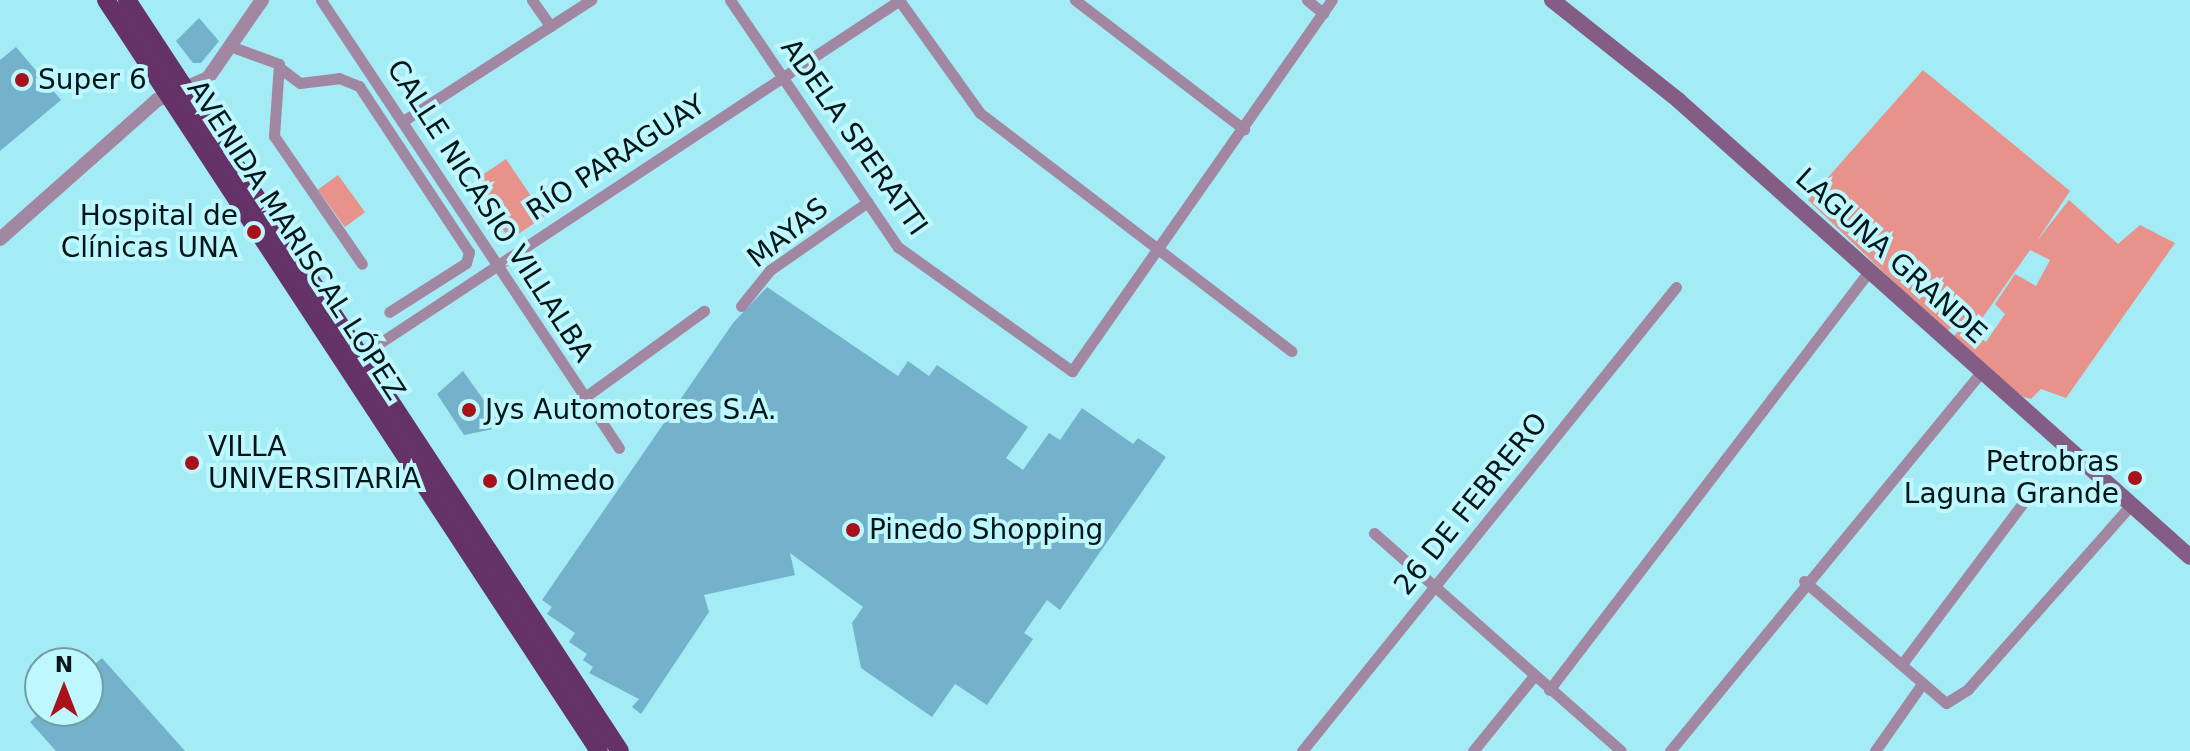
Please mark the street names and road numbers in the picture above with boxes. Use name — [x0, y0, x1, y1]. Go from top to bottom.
street label: ADELA SPERATTI — [774, 32, 934, 242]
street label: CALLE NICASIO VILLALBA — [380, 54, 600, 368]
street label: AVENIDA MARISCAL LÓPEZ — [180, 74, 412, 406]
street label: RÍO PARAGUAY — [520, 88, 712, 228]
street label: LAGUNA GRANDE — [1789, 161, 1993, 351]
street label: MAYAS — [741, 191, 835, 275]
street label: 26 DE FEBRERO — [1387, 406, 1555, 602]

